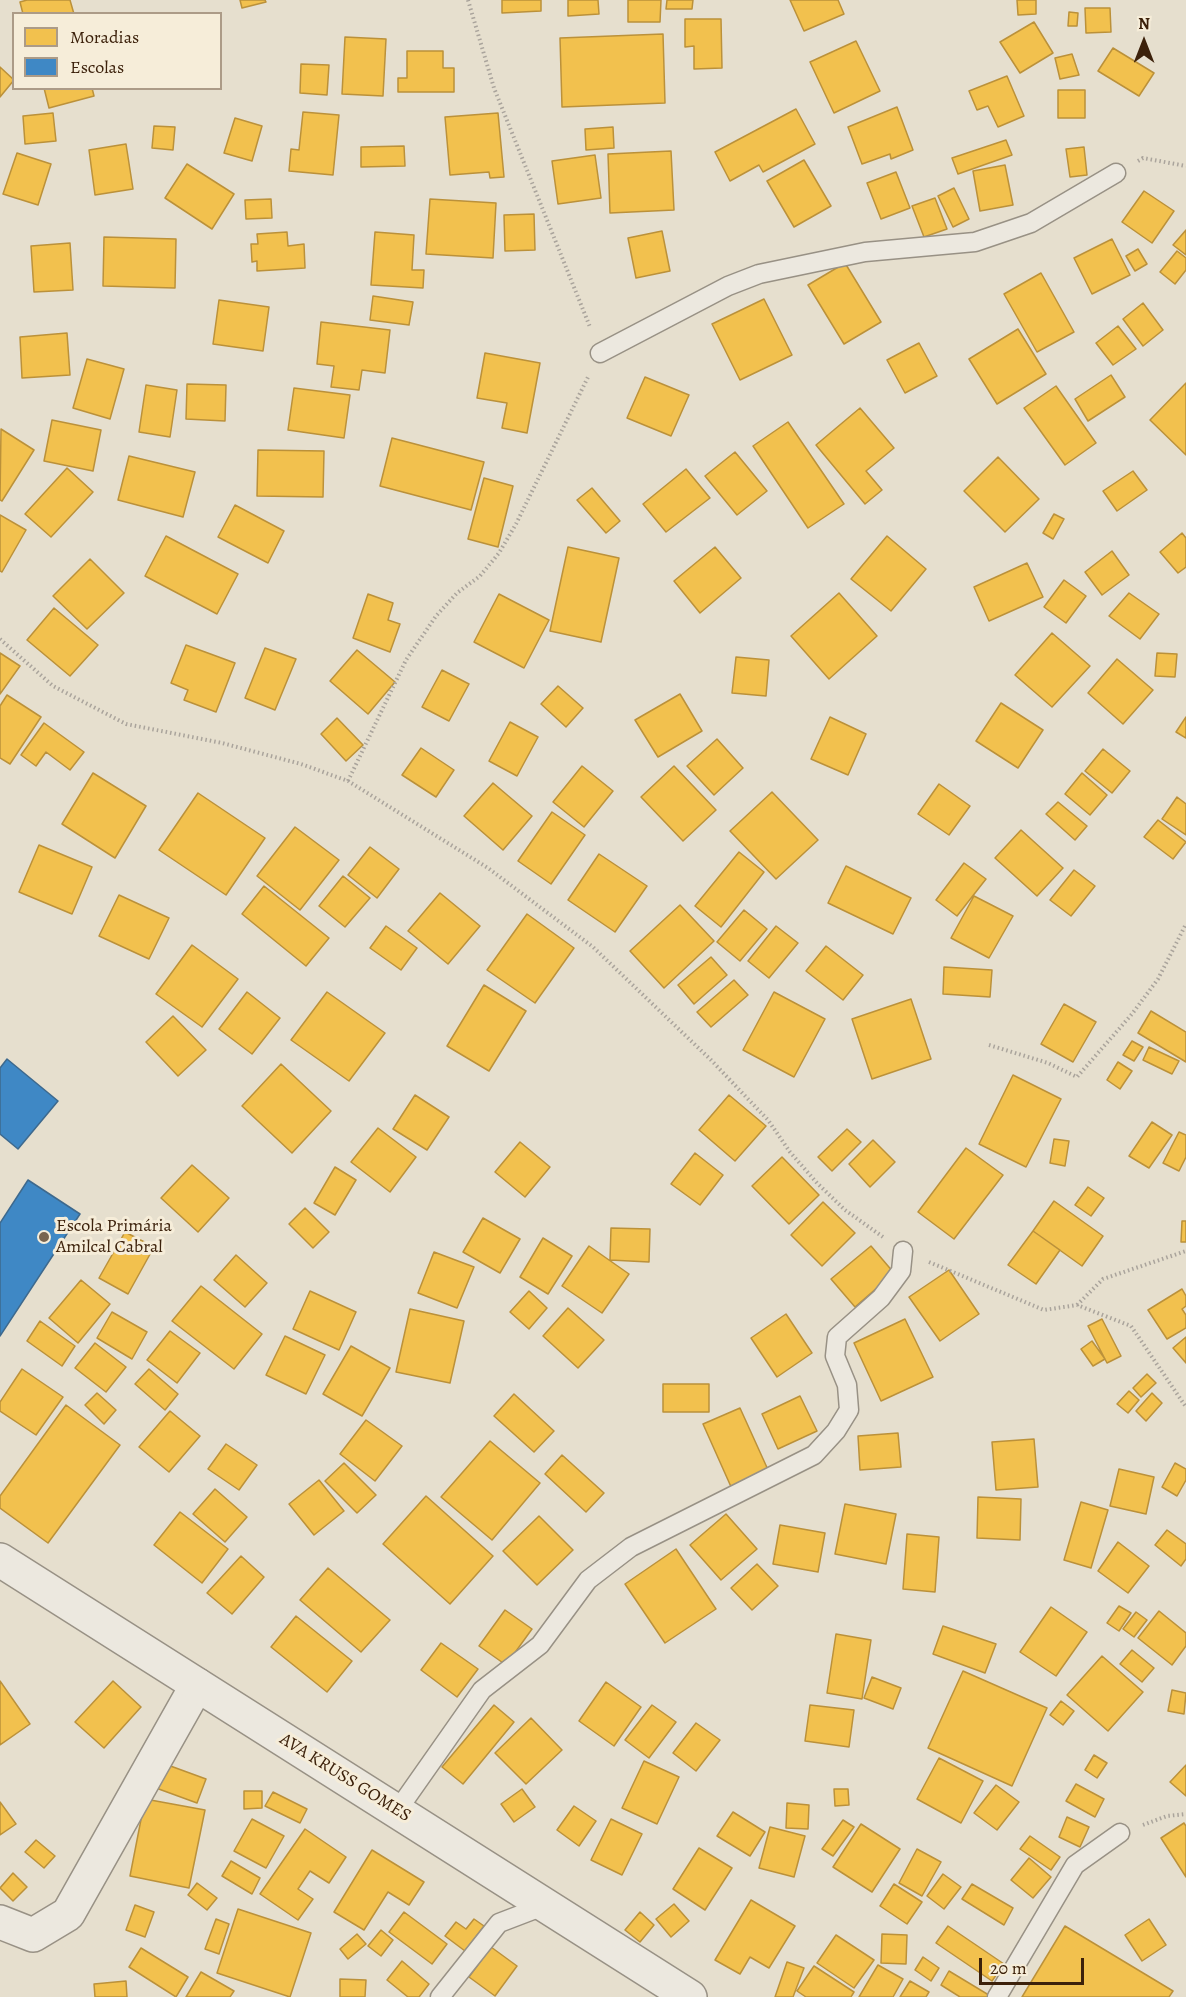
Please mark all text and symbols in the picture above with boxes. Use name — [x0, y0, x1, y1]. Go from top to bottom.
legend — [12, 12, 222, 90]
north arrow — [1114, 12, 1174, 72]
text: N — [1138, 13, 1150, 35]
text: Moradias — [70, 25, 139, 49]
text: Escolas — [70, 55, 124, 79]
place label: Escola Primária Amilcal Cabral — [56, 1216, 172, 1258]
marker: Escola Primária Amilcal Cabral — [37, 1230, 51, 1244]
street label: AVA KRUSS GOMES — [275, 1729, 415, 1827]
scale bar — [982, 1946, 1087, 1984]
text: 20 m — [990, 1956, 1027, 1980]

